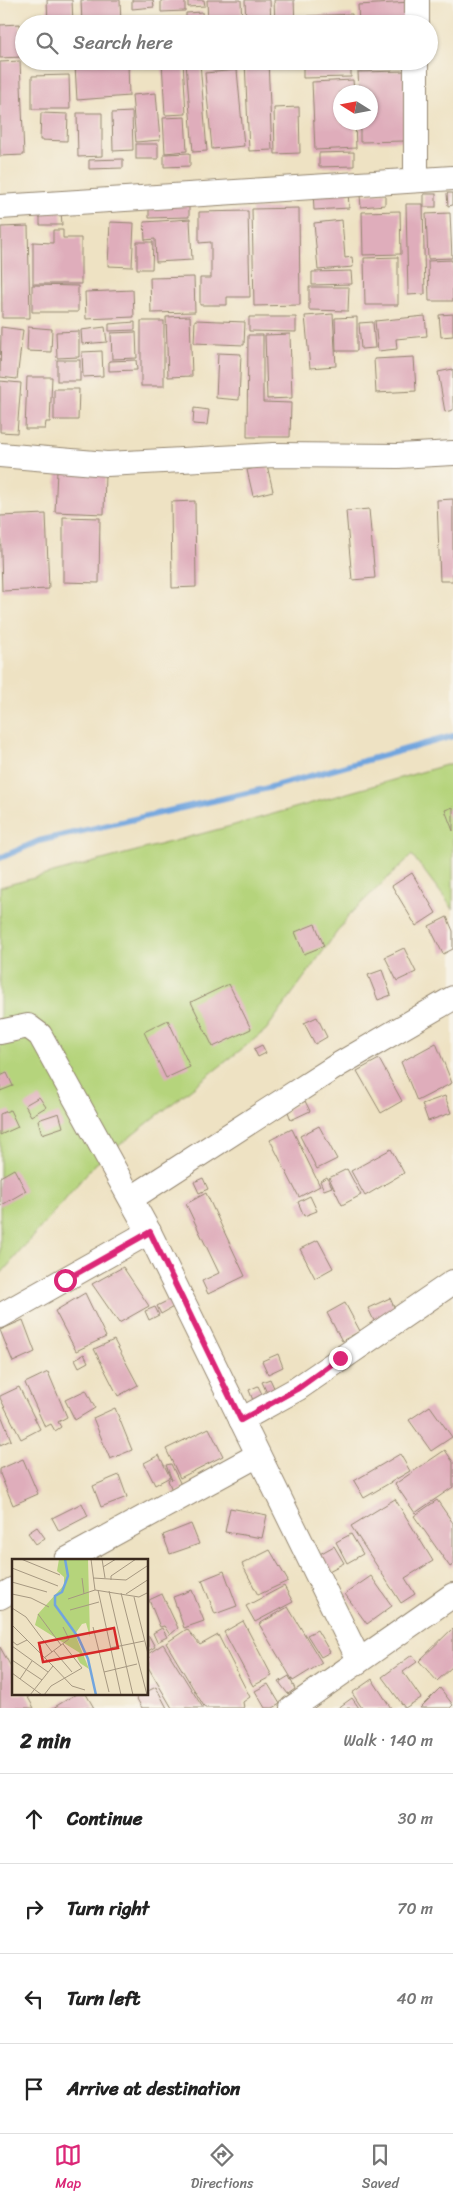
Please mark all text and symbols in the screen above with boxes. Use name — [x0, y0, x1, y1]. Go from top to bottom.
search box — [15, 15, 438, 70]
text: Search here — [73, 26, 173, 59]
icon: search — [33, 29, 61, 57]
north arrow — [333, 85, 378, 130]
route start — [54, 1269, 77, 1292]
route end — [329, 1347, 352, 1370]
inset map — [12, 1559, 149, 1696]
text: 2 min — [20, 1722, 71, 1760]
text: Walk · 140 m — [344, 1726, 433, 1755]
text: Continue — [67, 1802, 143, 1835]
text: 30 m — [398, 1804, 433, 1833]
icon: ahead — [20, 1805, 48, 1833]
text: Turn right — [67, 1892, 149, 1925]
text: 70 m — [397, 1894, 433, 1923]
icon: right — [20, 1895, 48, 1923]
text: Turn left — [67, 1982, 140, 2015]
text: 40 m — [396, 1984, 433, 2013]
icon: left — [20, 1985, 48, 2013]
text: Arrive at destination — [67, 2072, 240, 2105]
icon: arrive — [20, 2075, 48, 2103]
tab: Map — [54, 2141, 82, 2196]
tab: Directions — [191, 2141, 253, 2196]
tab: Saved — [362, 2141, 399, 2196]

